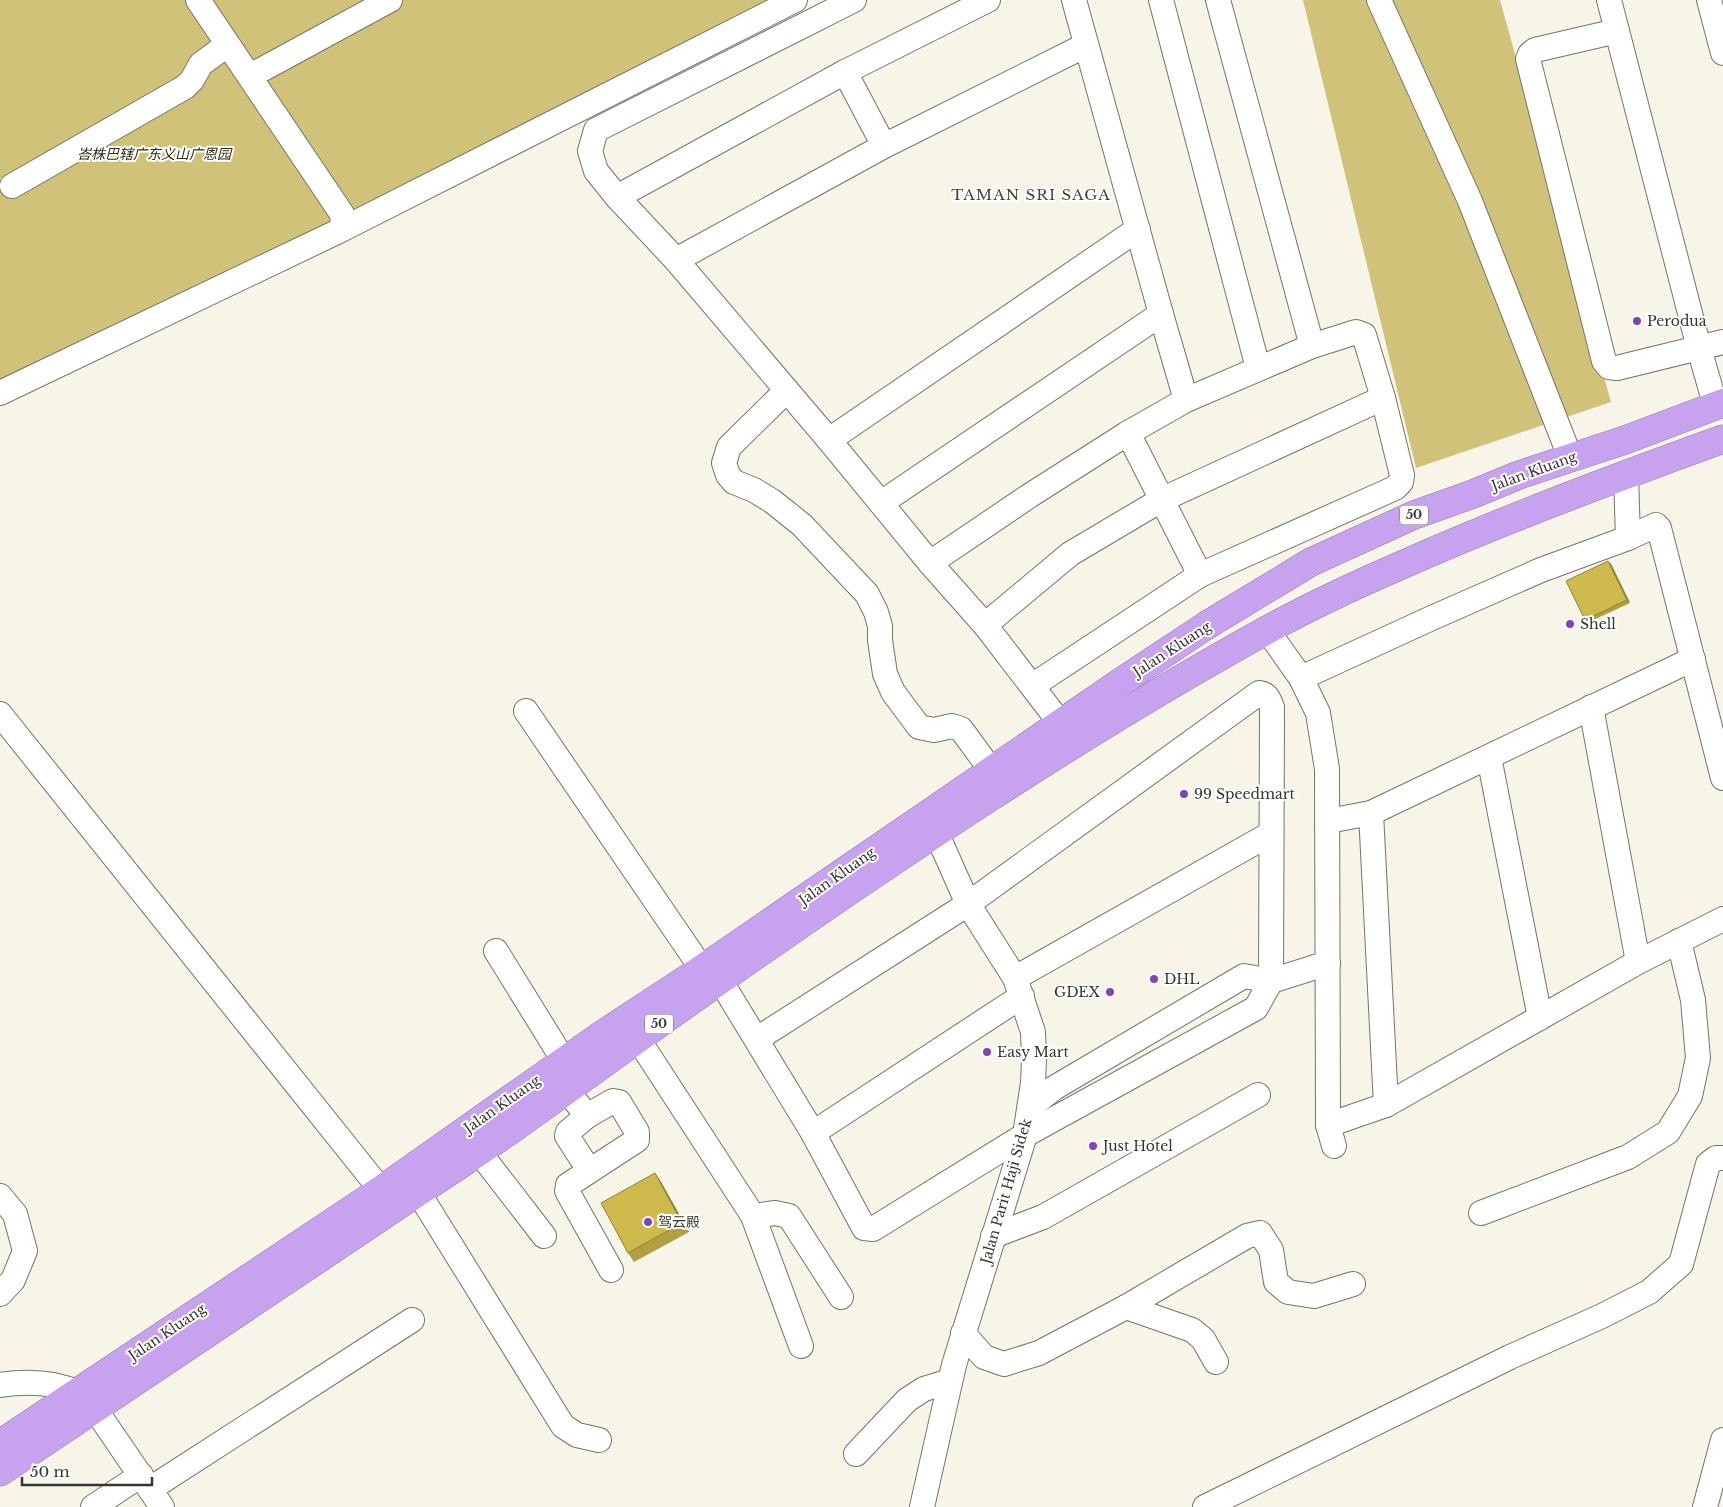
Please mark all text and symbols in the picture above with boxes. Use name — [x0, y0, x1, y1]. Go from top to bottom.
park label: 峇株巴辖广东义山广恩园 — [77, 145, 233, 163]
district label: TAMAN SRI SAGA — [951, 185, 1111, 204]
place label: Perodua — [1647, 312, 1707, 330]
marker: Perodua — [1631, 315, 1643, 327]
street label: Jalan Kluang — [1487, 447, 1580, 495]
road number: 50 — [1400, 506, 1428, 524]
place label: Shell — [1580, 615, 1616, 633]
street label: Jalan Kluang — [1128, 617, 1215, 682]
marker: Shell — [1564, 618, 1576, 630]
place label: 99 Speedmart — [1194, 785, 1295, 803]
marker: 99 Speedmart — [1178, 788, 1190, 800]
street label: Jalan Kluang — [794, 843, 879, 910]
place label: DHL — [1164, 970, 1199, 988]
marker: DHL — [1148, 973, 1160, 985]
place label: GDEX — [1054, 983, 1101, 1001]
marker: GDEX — [1104, 986, 1116, 998]
road number: 50 — [645, 1014, 673, 1034]
place label: Easy Mart — [997, 1043, 1069, 1061]
marker: Easy Mart — [981, 1046, 993, 1058]
street label: Jalan Kluang — [459, 1071, 544, 1138]
street label: Jalan Parit Haji Sidek — [976, 1116, 1035, 1268]
place label: Just Hotel — [1101, 1137, 1173, 1155]
marker: Just Hotel — [1087, 1140, 1099, 1152]
place label: 驾云殿 — [658, 1213, 700, 1231]
marker: 驾云殿 — [642, 1216, 654, 1228]
street label: Jalan Kluang — [123, 1299, 210, 1366]
scale bar — [22, 1454, 152, 1486]
text: 50 m — [30, 1462, 70, 1481]

